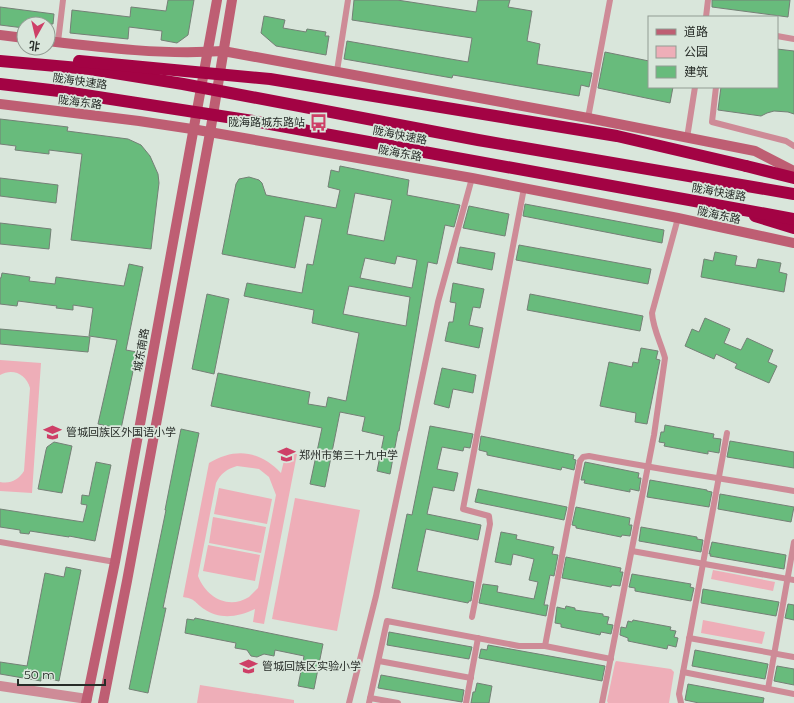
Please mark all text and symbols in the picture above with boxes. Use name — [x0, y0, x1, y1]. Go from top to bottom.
north arrow — [16, 16, 56, 56]
legend — [648, 16, 778, 88]
text: 道路 — [684, 24, 708, 39]
text: 北 — [28, 38, 41, 54]
text: 公园 — [684, 44, 708, 59]
text: 建筑 — [684, 64, 708, 79]
street label: 陇海快速路 — [52, 70, 108, 92]
street label: 陇海东路 — [57, 92, 103, 112]
bus stop icon: 陇海路城东路站 — [308, 112, 328, 132]
place label: 陇海路城东路站 — [228, 115, 305, 129]
street label: 陇海快速路 — [372, 123, 428, 147]
street label: 陇海东路 — [377, 142, 423, 164]
street label: 陇海快速路 — [691, 180, 747, 204]
street label: 陇海东路 — [696, 204, 742, 226]
street label: 城东南路 — [130, 327, 152, 373]
school or university icon: 管城回族区外国语小学 — [43, 422, 63, 442]
place label: 管城回族区外国语小学 — [66, 425, 176, 439]
school or university icon: 郑州市第三十九中学 — [276, 445, 296, 465]
place label: 郑州市第三十九中学 — [299, 448, 398, 462]
school or university icon: 管城回族区实验小学 — [239, 656, 259, 676]
place label: 管城回族区实验小学 — [262, 659, 361, 673]
scale bar — [18, 661, 105, 687]
text: 50 m — [24, 667, 55, 682]

